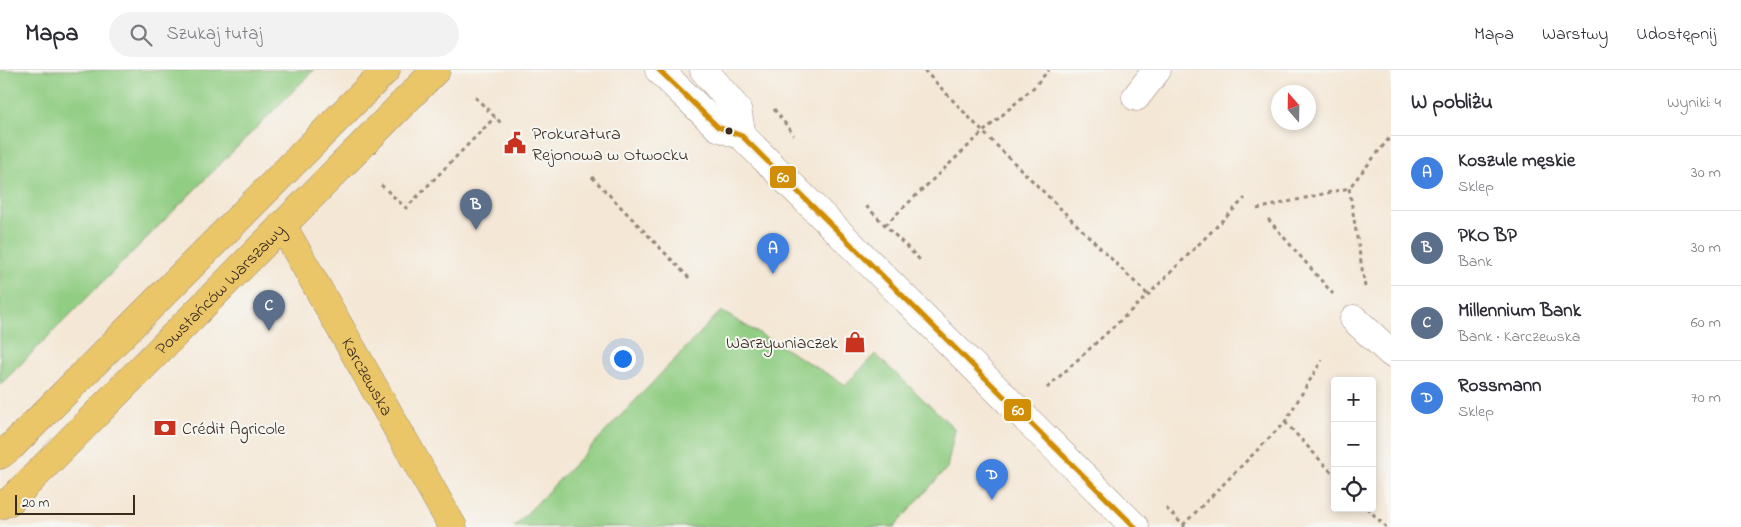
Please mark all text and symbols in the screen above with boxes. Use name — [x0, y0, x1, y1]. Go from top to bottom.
search box — [109, 12, 459, 57]
text: Mapa — [25, 17, 79, 52]
icon: search — [127, 21, 155, 49]
text: Szukaj tutaj — [167, 21, 262, 48]
text: Mapa — [1474, 22, 1514, 48]
text: Warstwy — [1542, 22, 1608, 48]
text: Udostępnij — [1636, 22, 1716, 48]
north arrow — [1271, 85, 1316, 130]
text: W pobliżu — [1411, 88, 1493, 118]
text: Wyniki: 4 — [1667, 91, 1721, 115]
place label: Prokuratura Rejonowa w Otwocku — [532, 122, 689, 169]
unlabelled marker — [724, 126, 734, 136]
public building icon: Prokuratura Rejonowa w Otwocku — [502, 130, 528, 156]
text: Koszule męskie — [1458, 148, 1575, 175]
text: A — [1422, 161, 1432, 185]
text: 30 m — [1691, 161, 1721, 185]
line badge: 60 — [769, 165, 797, 189]
text: 60 — [776, 168, 789, 189]
text: Sklep — [1458, 175, 1494, 199]
pin: B — [460, 189, 492, 230]
street label: Powstańców Warszawy — [150, 219, 292, 362]
text: PKO BP — [1458, 223, 1517, 250]
pin: A — [757, 233, 789, 274]
text: B — [1422, 236, 1432, 260]
text: 30 m — [1691, 236, 1721, 260]
text: Bank — [1458, 250, 1492, 274]
pin: C — [253, 290, 285, 331]
text: Millennium Bank — [1458, 298, 1581, 325]
text: C — [1423, 311, 1431, 335]
text: 60 m — [1691, 311, 1721, 335]
text: Bank · Karczewska — [1458, 325, 1580, 349]
shop icon: Warzywniaczek — [842, 329, 868, 355]
place label: Warzywniaczek — [726, 331, 838, 357]
street label: Karczewska — [333, 333, 399, 421]
your location — [610, 346, 636, 372]
text: Rossmann — [1458, 373, 1541, 400]
map controls — [1331, 377, 1376, 512]
button: + — [1331, 377, 1376, 422]
text: D — [1421, 386, 1433, 410]
text: 70 m — [1691, 386, 1721, 410]
line badge: 60 — [1003, 398, 1032, 422]
text: Sklep — [1458, 400, 1494, 424]
text: 60 — [1011, 401, 1024, 422]
bank icon: Crédit Agricole — [152, 415, 178, 441]
place label: Crédit Agricole — [182, 417, 286, 444]
button: − — [1331, 422, 1376, 467]
pin: D — [976, 459, 1008, 500]
button: locate — [1331, 467, 1376, 512]
scale bar — [15, 492, 135, 515]
text: 20 m — [22, 493, 49, 514]

